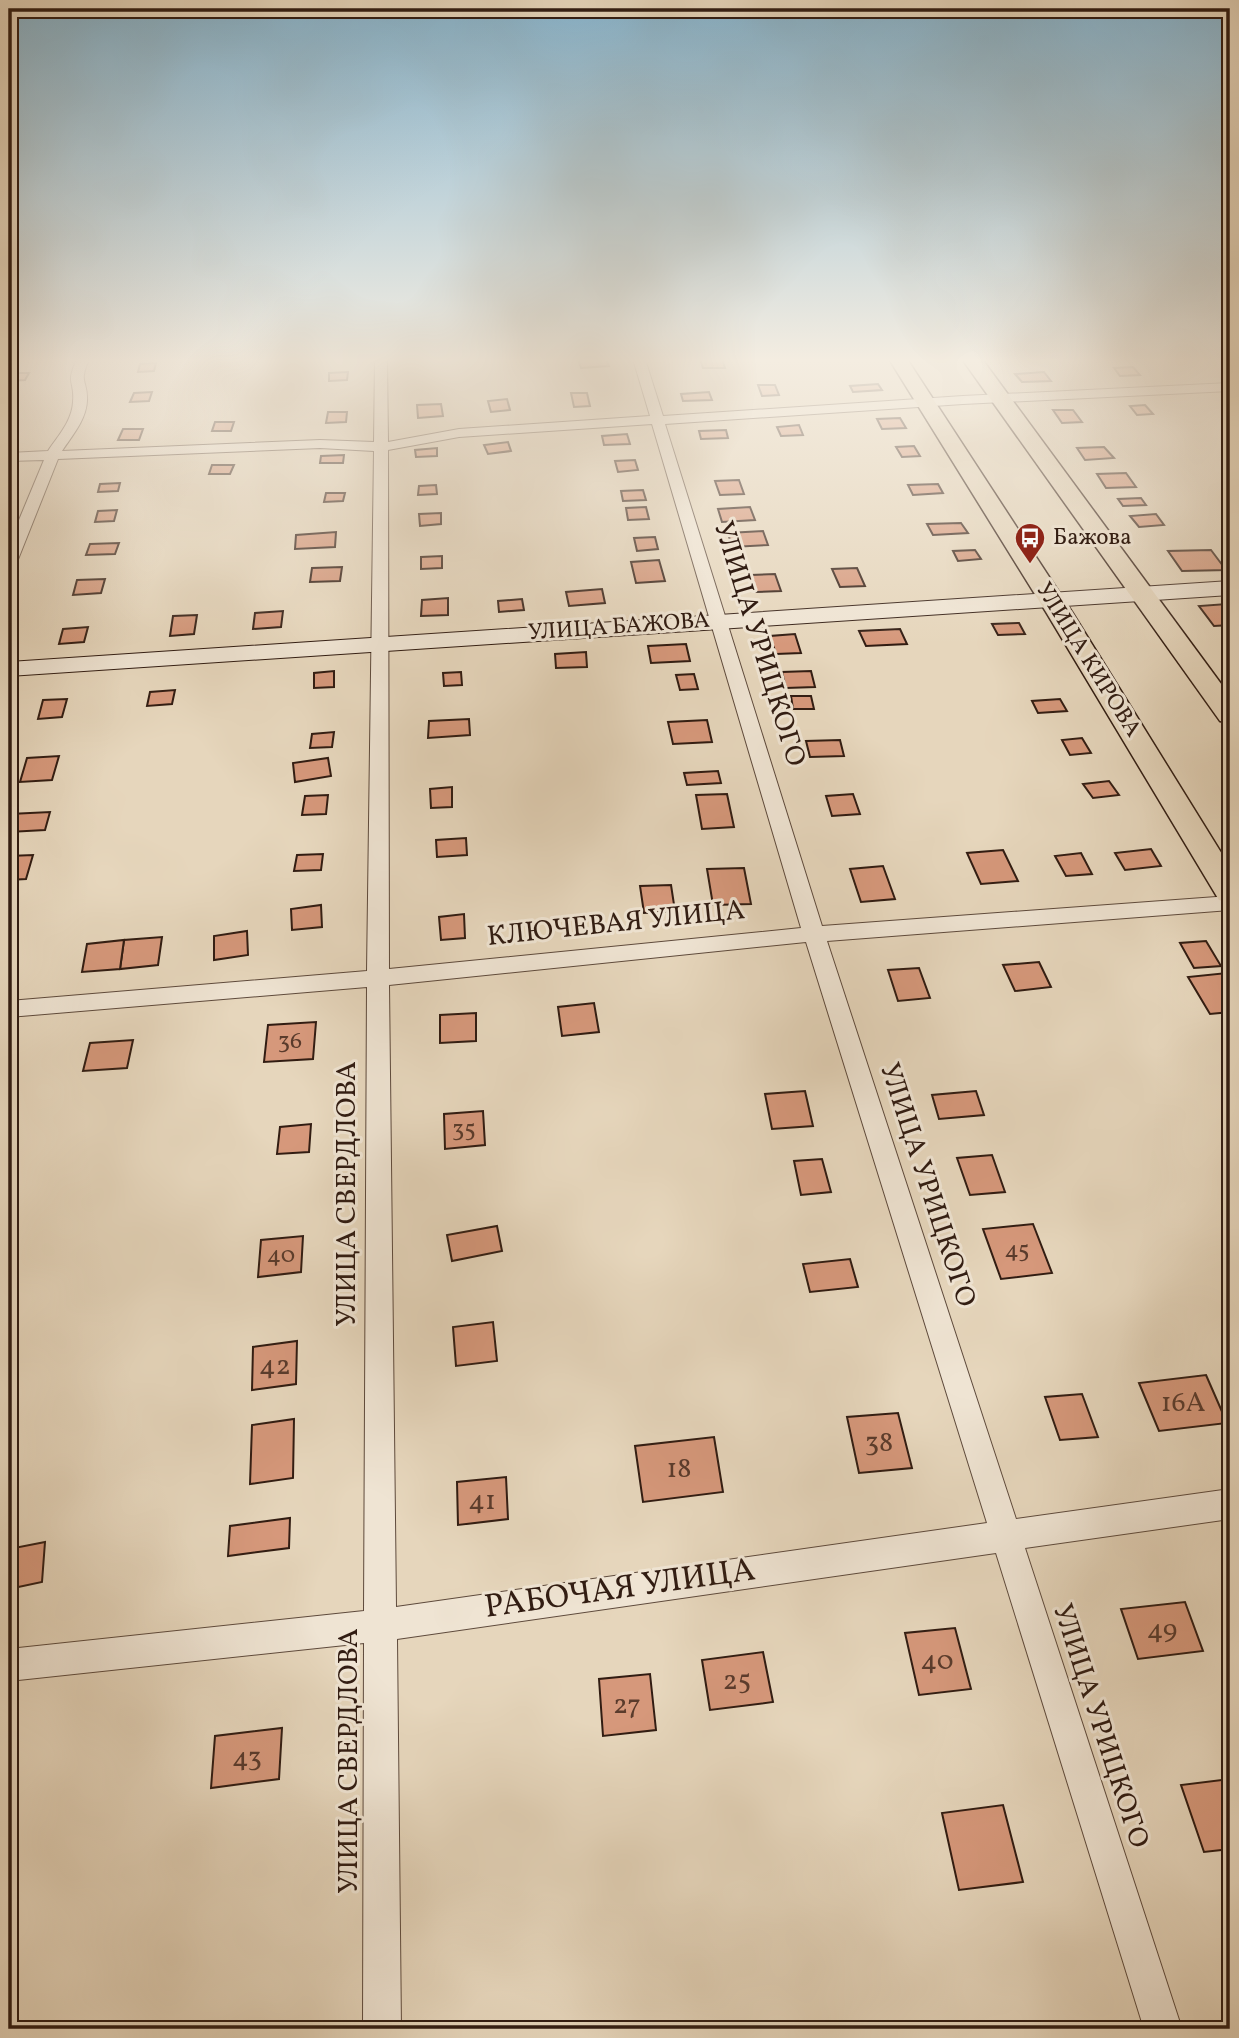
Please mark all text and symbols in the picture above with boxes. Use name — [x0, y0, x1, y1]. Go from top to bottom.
street label: УЛИЦА УРИЦКОГО — [703, 517, 815, 771]
bus stop icon: Бажова — [1013, 521, 1047, 565]
place label: Бажова — [1053, 522, 1132, 554]
street label: УЛИЦА КИРОВА — [1028, 576, 1148, 744]
street label: УЛИЦА БАЖОВА — [527, 605, 711, 649]
street label: КЛЮЧЕВАЯ УЛИЦА — [485, 891, 747, 957]
house number: 36 — [278, 1025, 302, 1059]
street label: УЛИЦА УРИЦКОГО — [869, 1058, 985, 1312]
street label: УЛИЦА СВЕРДЛОВА — [328, 1061, 367, 1327]
house number: 35 — [452, 1113, 476, 1147]
house number: 45 — [1004, 1234, 1030, 1268]
house number: 40 — [267, 1239, 295, 1273]
house number: 42 — [259, 1347, 291, 1386]
house number: 16А — [1161, 1384, 1206, 1423]
house number: 38 — [865, 1424, 893, 1463]
house number: 18 — [666, 1450, 692, 1489]
house number: 41 — [468, 1482, 496, 1521]
street label: РАБОЧАЯ УЛИЦА — [482, 1548, 758, 1632]
street label: УЛИЦА УРИЦКОГО — [1042, 1599, 1158, 1853]
house number: 49 — [1147, 1611, 1177, 1650]
street label: УЛИЦА СВЕРДЛОВА — [330, 1628, 369, 1894]
house number: 40 — [921, 1642, 953, 1681]
house number: 25 — [723, 1662, 751, 1701]
house number: 27 — [613, 1686, 641, 1725]
house number: 43 — [232, 1739, 262, 1778]

